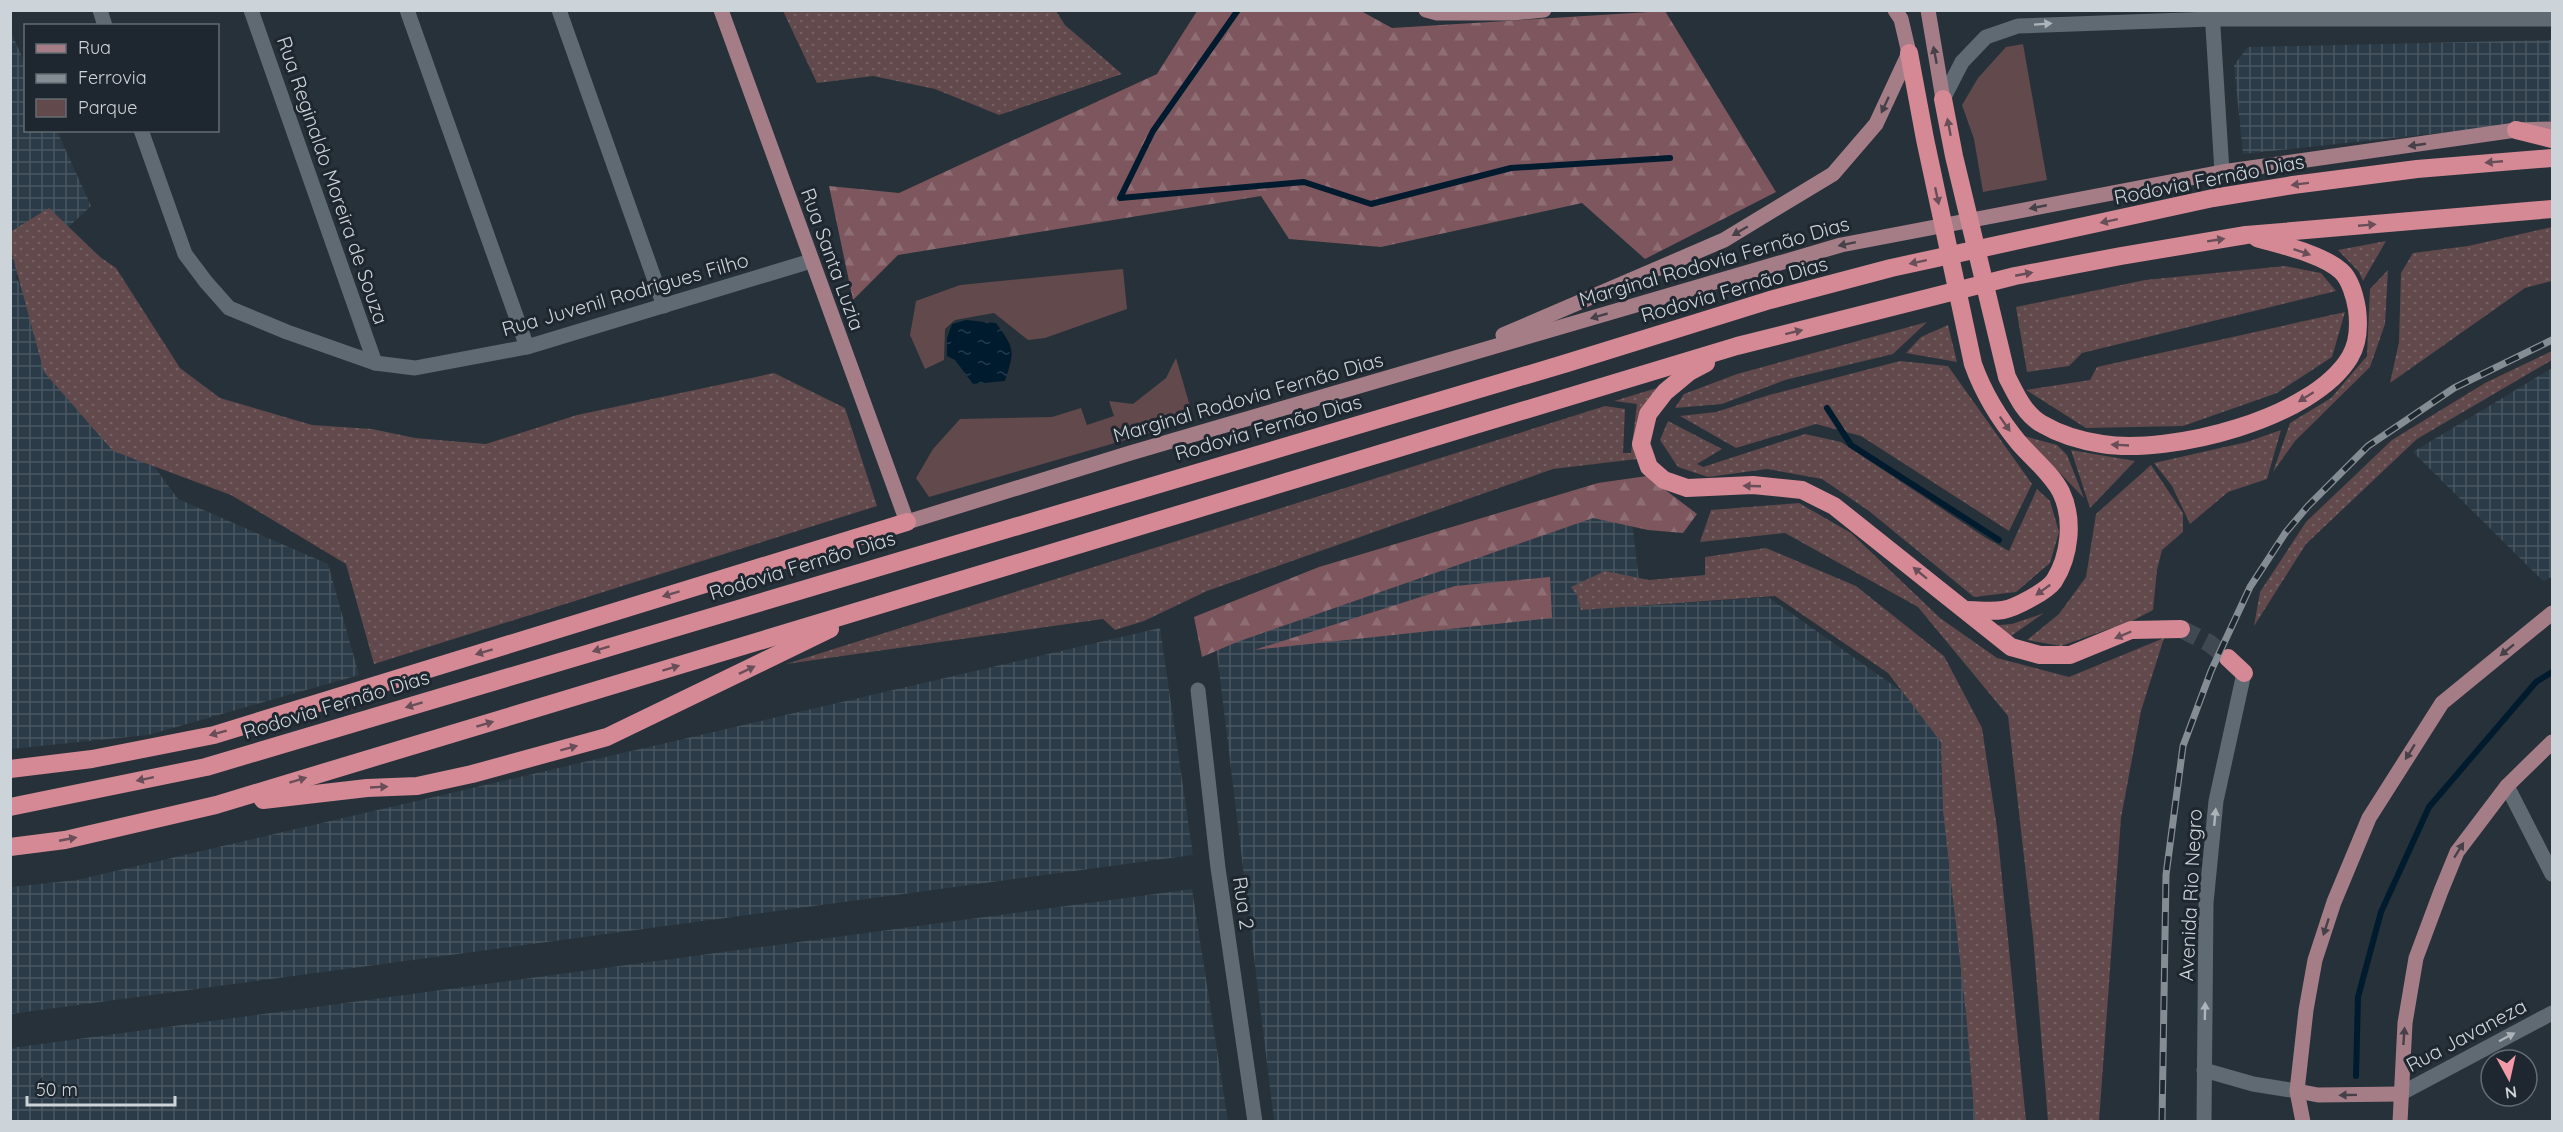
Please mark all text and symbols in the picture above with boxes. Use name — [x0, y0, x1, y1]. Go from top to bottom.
one-way arrow — [2034, 19, 2053, 29]
legend — [24, 24, 219, 132]
street label: Rua Reginaldo Moreira de Souza — [272, 33, 394, 327]
text: Rua — [78, 36, 111, 59]
one-way arrow — [1930, 45, 1939, 64]
text: Ferrovia — [78, 66, 147, 89]
text: Parque — [78, 96, 137, 119]
one-way arrow — [1880, 97, 1889, 114]
one-way arrow — [1944, 117, 1953, 136]
one-way arrow — [2407, 140, 2426, 149]
street label: Rodovia Fernão Dias — [2112, 148, 2306, 210]
one-way arrow — [2485, 158, 2504, 167]
one-way arrow — [2291, 179, 2310, 188]
street label: Rua Santa Luzia — [796, 185, 870, 333]
one-way arrow — [1933, 187, 1942, 206]
one-way arrow — [2028, 203, 2047, 212]
street label: Marginal Rodovia Fernão Dias — [1576, 211, 1852, 311]
one-way arrow — [2100, 217, 2118, 227]
one-way arrow — [2358, 220, 2377, 230]
one-way arrow — [1732, 226, 1749, 236]
one-way arrow — [2206, 235, 2225, 244]
one-way arrow — [1837, 240, 1856, 249]
street label: Rua Juvenil Rodrigues Filho — [499, 247, 751, 341]
one-way arrow — [2293, 248, 2311, 257]
street label: Rodovia Fernão Dias — [1638, 251, 1830, 327]
one-way arrow — [1909, 258, 1928, 267]
one-way arrow — [2014, 269, 2033, 278]
one-way arrow — [1590, 312, 1608, 321]
one-way arrow — [1785, 327, 1803, 336]
street label: Marginal Rodovia Fernão Dias — [1110, 347, 1386, 447]
street label: Rodovia Fernão Dias — [1172, 389, 1364, 465]
one-way arrow — [2298, 391, 2314, 402]
one-way arrow — [1999, 416, 2011, 432]
one-way arrow — [2110, 441, 2129, 450]
one-way arrow — [1743, 481, 1762, 491]
street label: Rodovia Fernão Dias — [706, 525, 898, 605]
one-way arrow — [1913, 568, 1928, 580]
one-way arrow — [2035, 583, 2050, 595]
one-way arrow — [662, 590, 680, 599]
one-way arrow — [2114, 630, 2132, 640]
one-way arrow — [2499, 643, 2515, 656]
one-way arrow — [592, 645, 610, 654]
one-way arrow — [475, 647, 493, 657]
one-way arrow — [662, 663, 680, 672]
street label: Rodovia Fernão Dias — [240, 664, 432, 744]
one-way arrow — [739, 665, 756, 675]
one-way arrow — [405, 701, 423, 710]
one-way arrow — [476, 719, 494, 728]
one-way arrow — [208, 729, 226, 738]
one-way arrow — [560, 743, 578, 752]
one-way arrow — [2405, 744, 2416, 761]
one-way arrow — [136, 775, 155, 785]
one-way arrow — [289, 775, 307, 784]
one-way arrow — [369, 783, 388, 792]
one-way arrow — [2210, 807, 2220, 826]
street label: Avenida Rio Negro — [2173, 808, 2207, 982]
one-way arrow — [59, 834, 78, 843]
one-way arrow — [2454, 842, 2465, 858]
street label: Rua 2 — [1228, 875, 1260, 931]
one-way arrow — [2321, 918, 2330, 936]
street label: Rua Javaneza — [2402, 993, 2530, 1077]
one-way arrow — [2200, 1002, 2210, 1021]
one-way arrow — [2399, 1026, 2409, 1045]
one-way arrow — [2499, 1032, 2516, 1042]
north arrow — [2479, 1048, 2539, 1108]
scale bar — [27, 1069, 176, 1107]
text: 50 m — [36, 1078, 78, 1101]
text: N — [2504, 1082, 2518, 1104]
one-way arrow — [2339, 1090, 2358, 1100]

